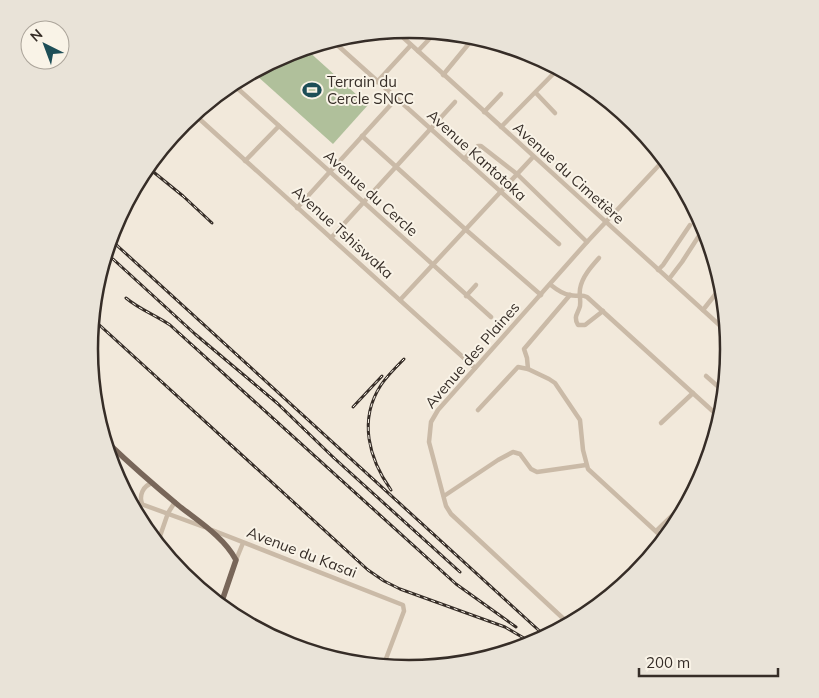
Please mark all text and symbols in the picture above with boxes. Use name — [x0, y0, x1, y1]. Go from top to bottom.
north arrow — [20, 20, 70, 70]
text: N — [26, 25, 46, 46]
place label: Terrain du Cercle SNCC — [327, 72, 414, 108]
sports icon: Terrain du Cercle SNCC — [301, 79, 323, 101]
street label: Avenue Kantotoka — [423, 105, 531, 205]
street label: Avenue du Cimetière — [509, 118, 629, 228]
street label: Avenue du Cercle — [320, 146, 422, 240]
street label: Avenue Tshiswaka — [288, 182, 398, 282]
street label: Avenue des Plaines — [421, 298, 523, 412]
street label: Avenue du Kasai — [244, 522, 360, 582]
scale bar — [639, 646, 778, 678]
text: 200 m — [646, 653, 690, 672]

